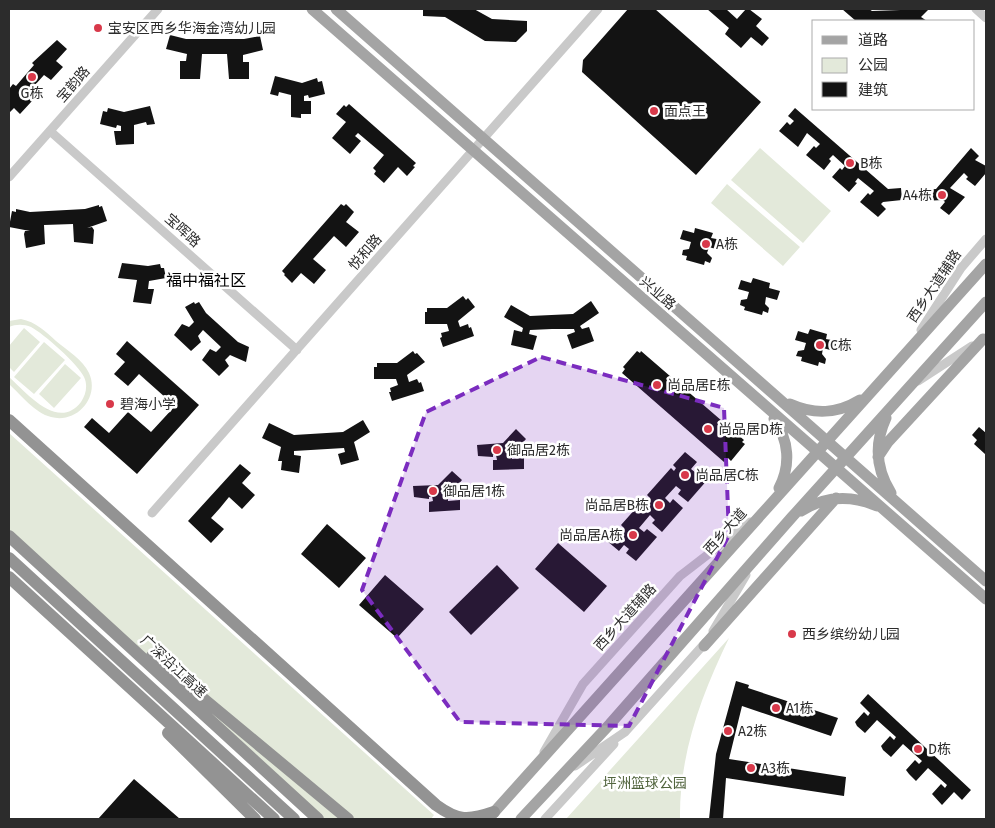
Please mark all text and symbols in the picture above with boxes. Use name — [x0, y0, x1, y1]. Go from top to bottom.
place label: 宝安区西乡华海金湾幼儿园 — [108, 20, 276, 37]
legend — [812, 20, 975, 110]
marker: 宝安区西乡华海金湾幼儿园 — [92, 22, 104, 34]
text: 道路 — [858, 31, 888, 49]
text: 公园 — [858, 56, 888, 74]
street label: 宝韵路 — [53, 63, 94, 106]
marker: G栋 — [26, 71, 38, 83]
text: 建筑 — [858, 81, 888, 99]
place label: G栋 — [21, 85, 43, 102]
place label: 面点王 — [664, 103, 706, 120]
marker: 面点王 — [648, 105, 660, 117]
place label: B栋 — [860, 155, 883, 172]
marker: B栋 — [844, 157, 856, 169]
place label: A4栋 — [903, 187, 932, 204]
marker: A4栋 — [936, 189, 948, 201]
street label: 宝晖路 — [161, 210, 204, 251]
street label: 悦和路 — [345, 231, 386, 274]
place label: A栋 — [716, 236, 738, 253]
marker: A栋 — [700, 238, 712, 250]
street label: 西乡大道辅路 — [904, 247, 965, 326]
district label: 福中福社区 — [166, 271, 246, 290]
street label: 兴业路 — [636, 273, 679, 314]
place label: C栋 — [830, 337, 852, 354]
marker: C栋 — [814, 339, 826, 351]
place label: 尚品居E栋 — [667, 377, 731, 394]
marker: 尚品居E栋 — [651, 379, 663, 391]
place label: 碧海小学 — [120, 396, 176, 413]
marker: 碧海小学 — [104, 398, 116, 410]
place label: 尚品居D栋 — [718, 421, 783, 438]
marker: 尚品居D栋 — [702, 423, 714, 435]
place label: 御品居2栋 — [507, 442, 570, 459]
marker: 御品居2栋 — [491, 444, 503, 456]
place label: 尚品居C栋 — [695, 467, 759, 484]
marker: 尚品居C栋 — [679, 469, 691, 481]
place label: 御品居1栋 — [443, 483, 505, 500]
marker: 御品居1栋 — [427, 485, 439, 497]
place label: 尚品居B栋 — [584, 497, 649, 514]
marker: 尚品居B栋 — [653, 499, 665, 511]
street label: 西乡大道 — [700, 505, 750, 558]
place label: 尚品居A栋 — [559, 527, 623, 544]
marker: 尚品居A栋 — [627, 529, 639, 541]
street label: 西乡大道辅路 — [591, 580, 660, 654]
place label: 西乡缤纷幼儿园 — [802, 626, 900, 643]
marker: 西乡缤纷幼儿园 — [786, 628, 798, 640]
street label: 广深沿江高速 — [137, 632, 210, 701]
place label: A1栋 — [786, 700, 813, 717]
marker: A1栋 — [770, 702, 782, 714]
place label: A2栋 — [738, 723, 767, 740]
marker: A2栋 — [722, 725, 734, 737]
place label: D栋 — [928, 741, 951, 758]
marker: D栋 — [912, 743, 924, 755]
place label: A3栋 — [761, 760, 790, 777]
marker: A3栋 — [745, 762, 757, 774]
park label: 坪洲篮球公园 — [603, 775, 687, 792]

